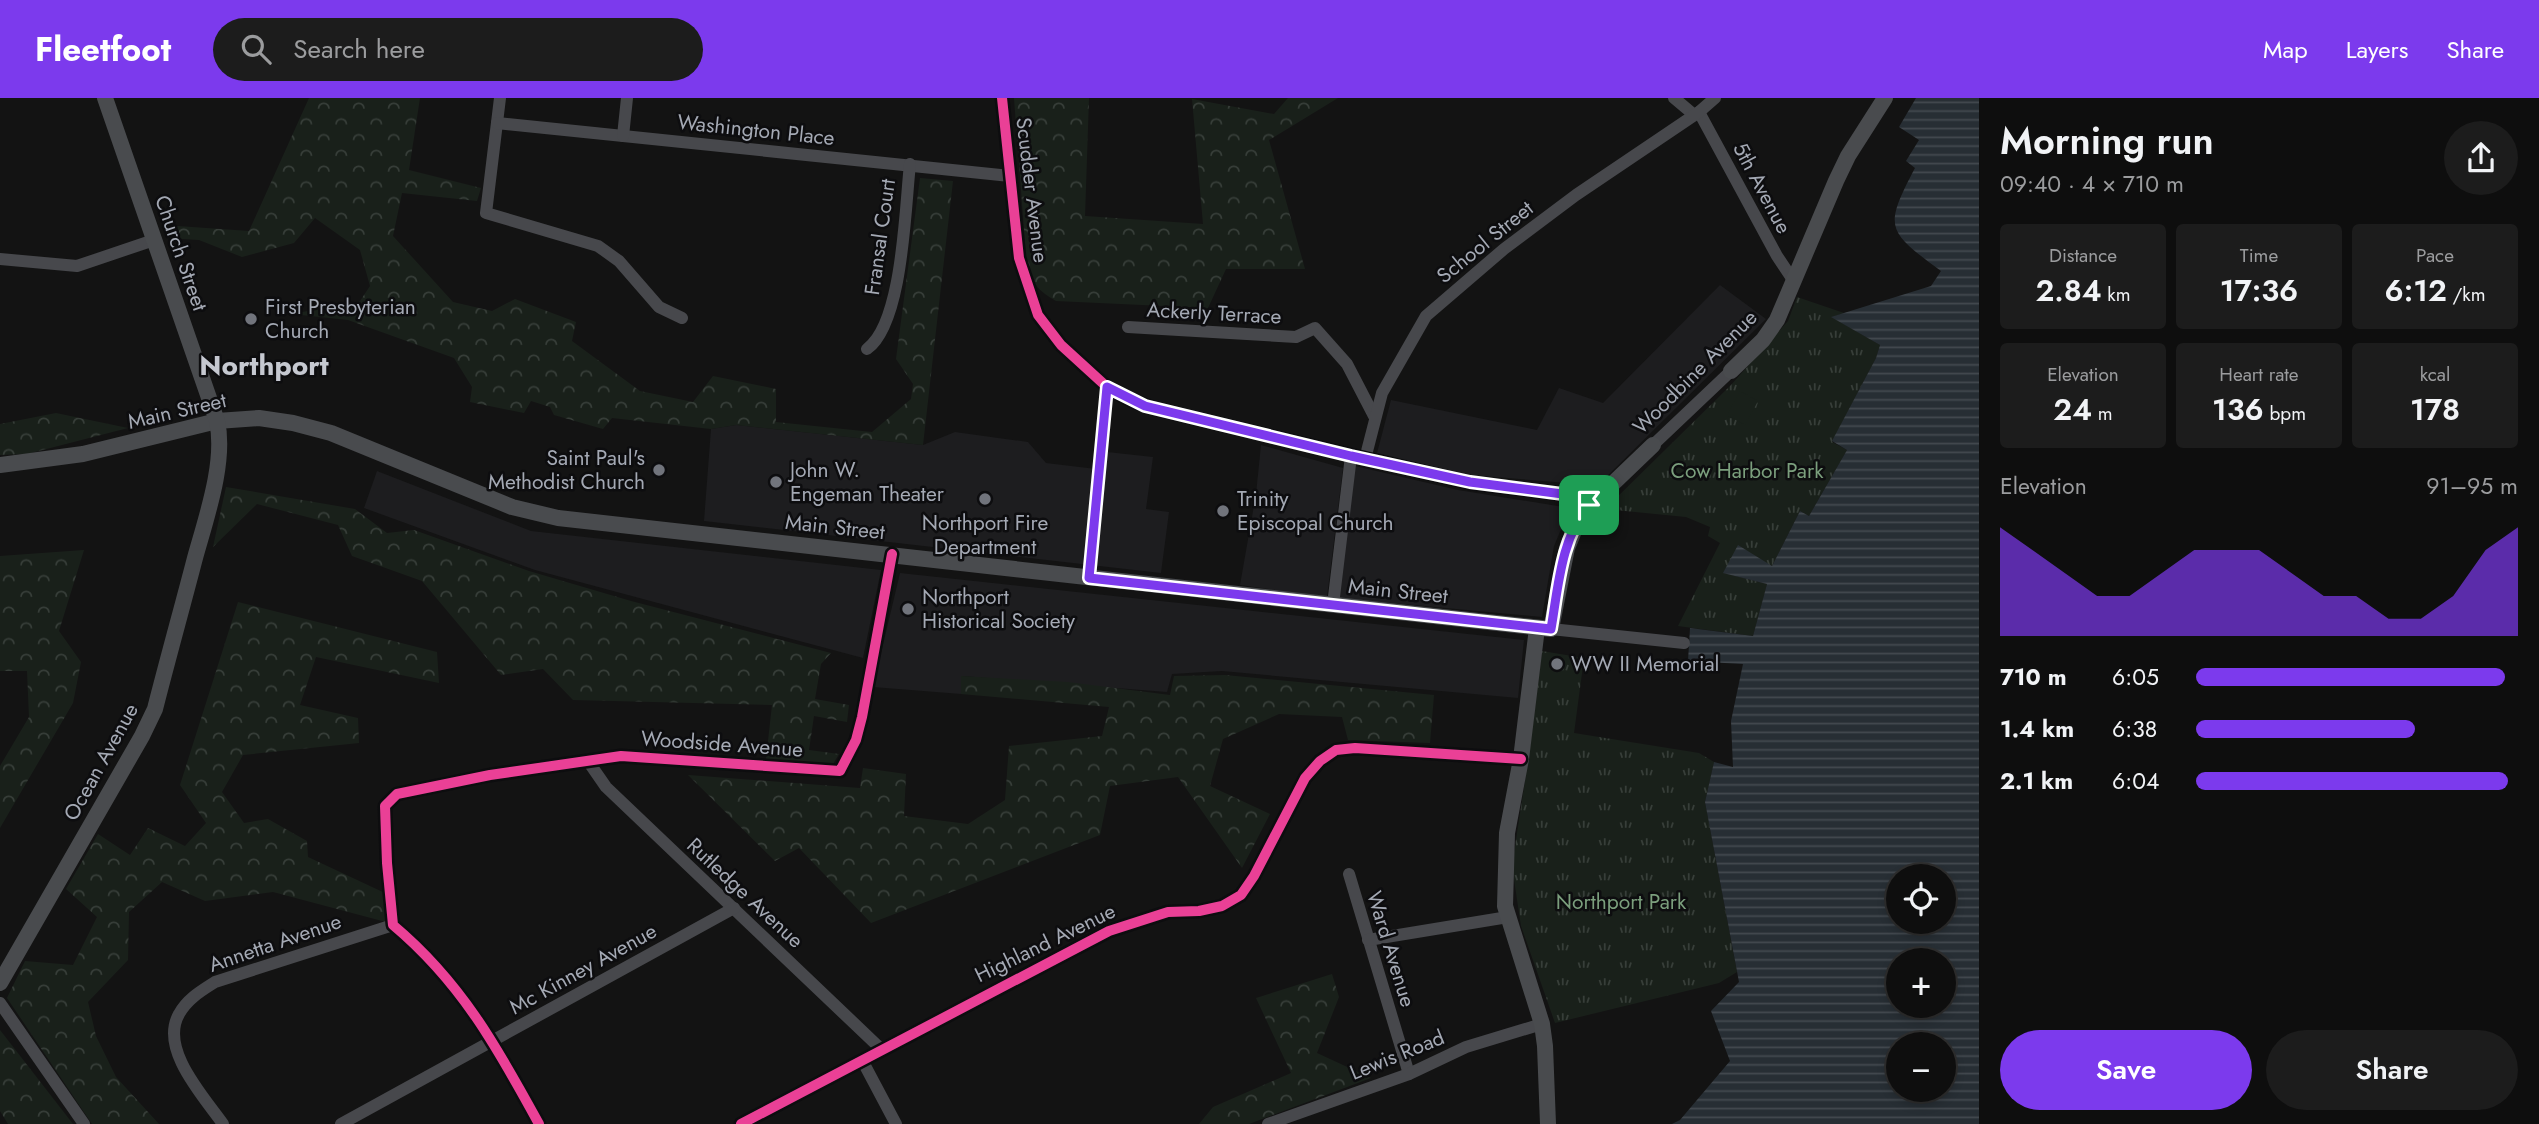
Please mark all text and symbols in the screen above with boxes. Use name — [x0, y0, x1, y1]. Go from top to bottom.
search box — [213, 18, 703, 81]
text: Fleetfoot — [35, 26, 171, 73]
icon: search — [237, 30, 275, 68]
text: Search here — [293, 30, 425, 68]
text: Map — [2263, 32, 2308, 67]
text: Layers — [2346, 32, 2408, 67]
text: Share — [2446, 32, 2504, 67]
street label: Washington Place — [676, 107, 836, 153]
text: Morning run — [2000, 113, 2214, 168]
street label: Scudder Avenue — [1008, 116, 1056, 265]
button: share — [2444, 121, 2518, 195]
street label: 5th Avenue — [1725, 137, 1799, 239]
text: 09:40 · 4 × 710 m — [2000, 167, 2184, 201]
street label: Fransal Court — [857, 177, 903, 297]
street label: Church Street — [147, 191, 215, 315]
street label: School Street — [1430, 194, 1540, 290]
text: Distance — [2049, 242, 2117, 269]
text: Time — [2240, 242, 2278, 269]
text: Pace — [2416, 242, 2454, 269]
text: 2.84 — [2035, 269, 2102, 312]
text: 17:36 — [2220, 269, 2298, 312]
text: 6:12 — [2385, 269, 2447, 312]
text: km — [2102, 281, 2131, 308]
text: /km — [2447, 281, 2485, 308]
place label: First Presbyterian Church — [265, 292, 416, 346]
street label: Ackerly Terrace — [1146, 294, 1282, 332]
street label: Woodbine Avenue — [1626, 303, 1764, 441]
marker: First Presbyterian Church — [243, 311, 259, 327]
district label: Northport — [199, 345, 329, 386]
text: Elevation — [2047, 361, 2119, 388]
text: Heart rate — [2219, 361, 2299, 388]
text: kcal — [2420, 361, 2450, 388]
street label: Main Street — [125, 385, 229, 437]
text: 24 — [2053, 388, 2092, 431]
text: 136 — [2212, 388, 2264, 431]
text: 178 — [2410, 388, 2460, 431]
text: m — [2092, 400, 2113, 427]
text: bpm — [2264, 400, 2306, 427]
place label: Saint Paul's Methodist Church — [488, 443, 645, 497]
place label: John W. Engeman Theater — [787, 455, 945, 509]
park label: Cow Harbor Park — [1671, 456, 1824, 486]
marker: Saint Paul's Methodist Church — [651, 462, 667, 478]
text: Elevation — [2000, 469, 2087, 503]
text: 91–95 m — [2426, 469, 2518, 503]
marker: John W. Engeman Theater — [768, 474, 784, 490]
pin — [1559, 475, 1619, 535]
place label: Trinity Episcopal Church — [1237, 484, 1394, 538]
icon: arrive — [1570, 486, 1608, 524]
marker: Northport Fire Department — [977, 491, 993, 507]
marker: Trinity Episcopal Church — [1215, 503, 1231, 519]
street label: Main Street — [784, 507, 886, 547]
place label: Northport Fire Department — [922, 508, 1049, 562]
street label: Main Street — [1347, 571, 1449, 611]
place label: Northport Historical Society — [922, 582, 1076, 636]
marker: Northport Historical Society — [900, 601, 916, 617]
place label: WW II Memorial — [1571, 649, 1719, 679]
marker: WW II Memorial — [1549, 656, 1565, 672]
text: 710 m — [2000, 660, 2067, 694]
text: 6:05 — [2112, 660, 2159, 694]
street label: Ocean Avenue — [56, 698, 146, 826]
text: 1.4 km — [2000, 712, 2074, 746]
text: 6:38 — [2112, 712, 2157, 746]
street label: Woodside Avenue — [640, 723, 804, 765]
text: 2.1 km — [2000, 764, 2073, 798]
text: 6:04 — [2112, 764, 2159, 798]
street label: Rutledge Avenue — [680, 831, 810, 955]
map controls — [1886, 864, 1956, 1102]
button: locate — [1886, 864, 1956, 934]
street label: Ward Avenue — [1359, 887, 1423, 1011]
park label: Northport Park — [1556, 887, 1687, 917]
street label: Highland Avenue — [970, 896, 1121, 990]
street label: Annetta Avenue — [205, 906, 346, 980]
street label: Mc Kinney Avenue — [504, 916, 662, 1022]
button: + — [1886, 948, 1956, 1018]
street label: Lewis Road — [1345, 1022, 1449, 1088]
button: Save — [2000, 1030, 2252, 1110]
button: Share — [2266, 1030, 2518, 1110]
button: − — [1886, 1032, 1956, 1102]

